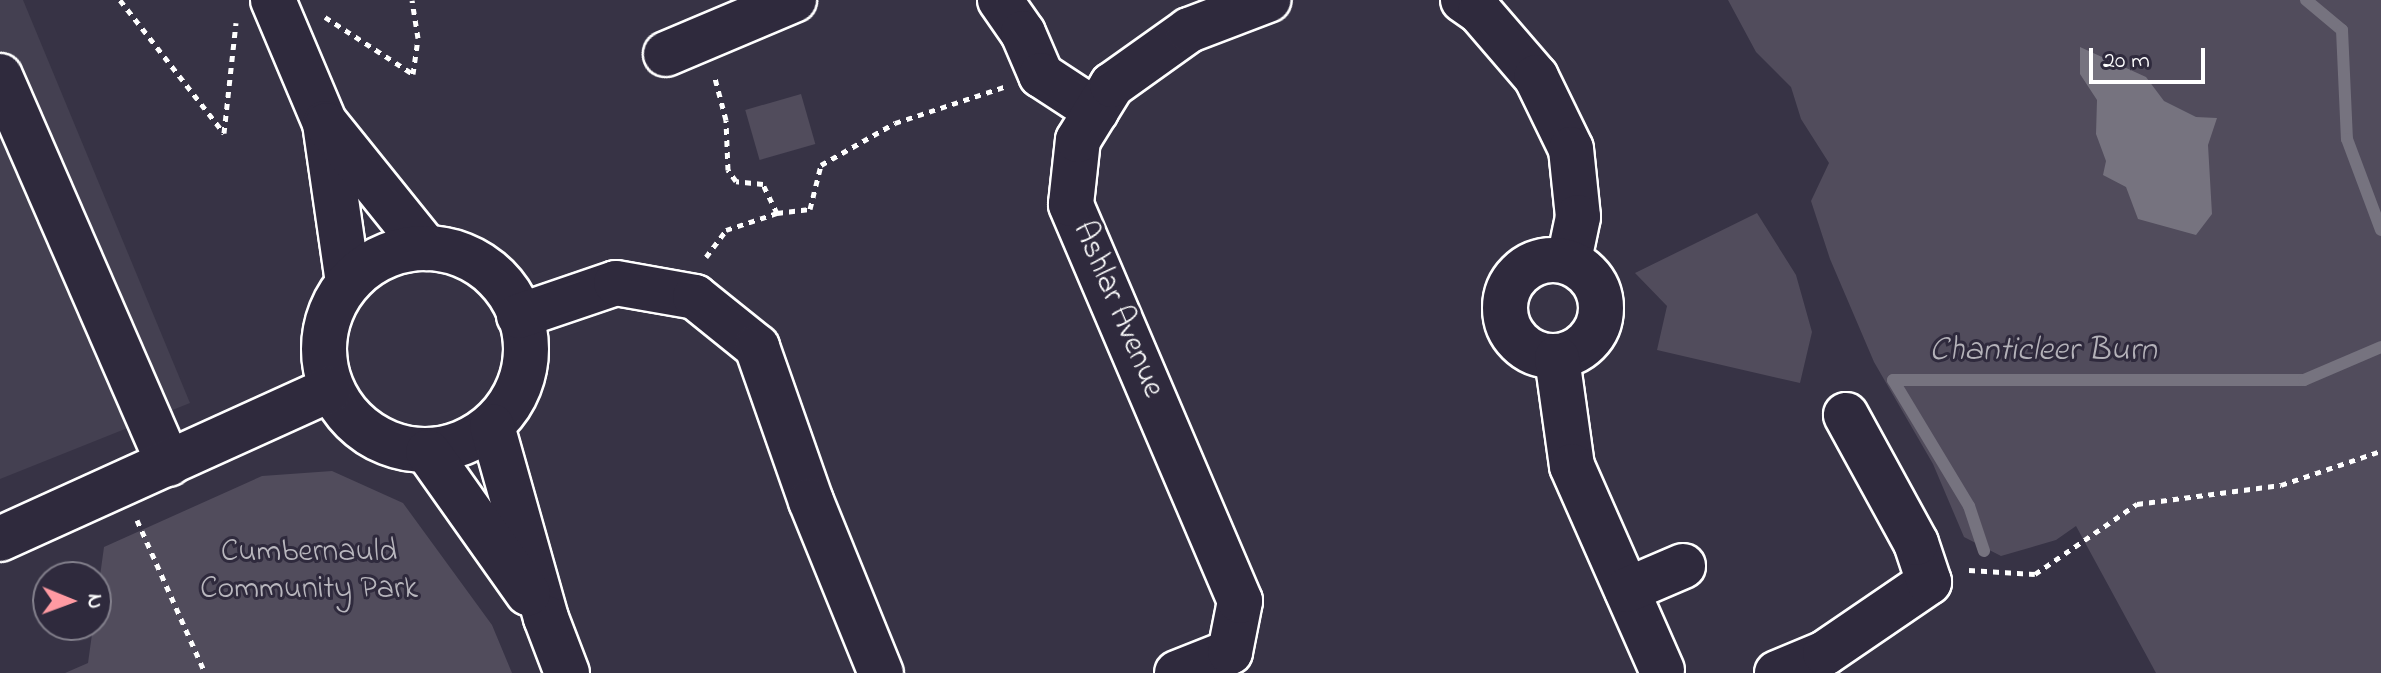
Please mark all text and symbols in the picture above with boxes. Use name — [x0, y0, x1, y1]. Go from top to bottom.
scale bar — [2093, 32, 2209, 82]
text: 20 m — [2103, 44, 2150, 79]
street label: Ashlar Avenue — [1063, 216, 1171, 404]
water label: Chanticleer Burn — [1929, 332, 2157, 372]
park label: Cumbernauld Community Park — [200, 535, 418, 610]
north arrow — [32, 561, 112, 641]
text: N — [78, 594, 110, 609]

